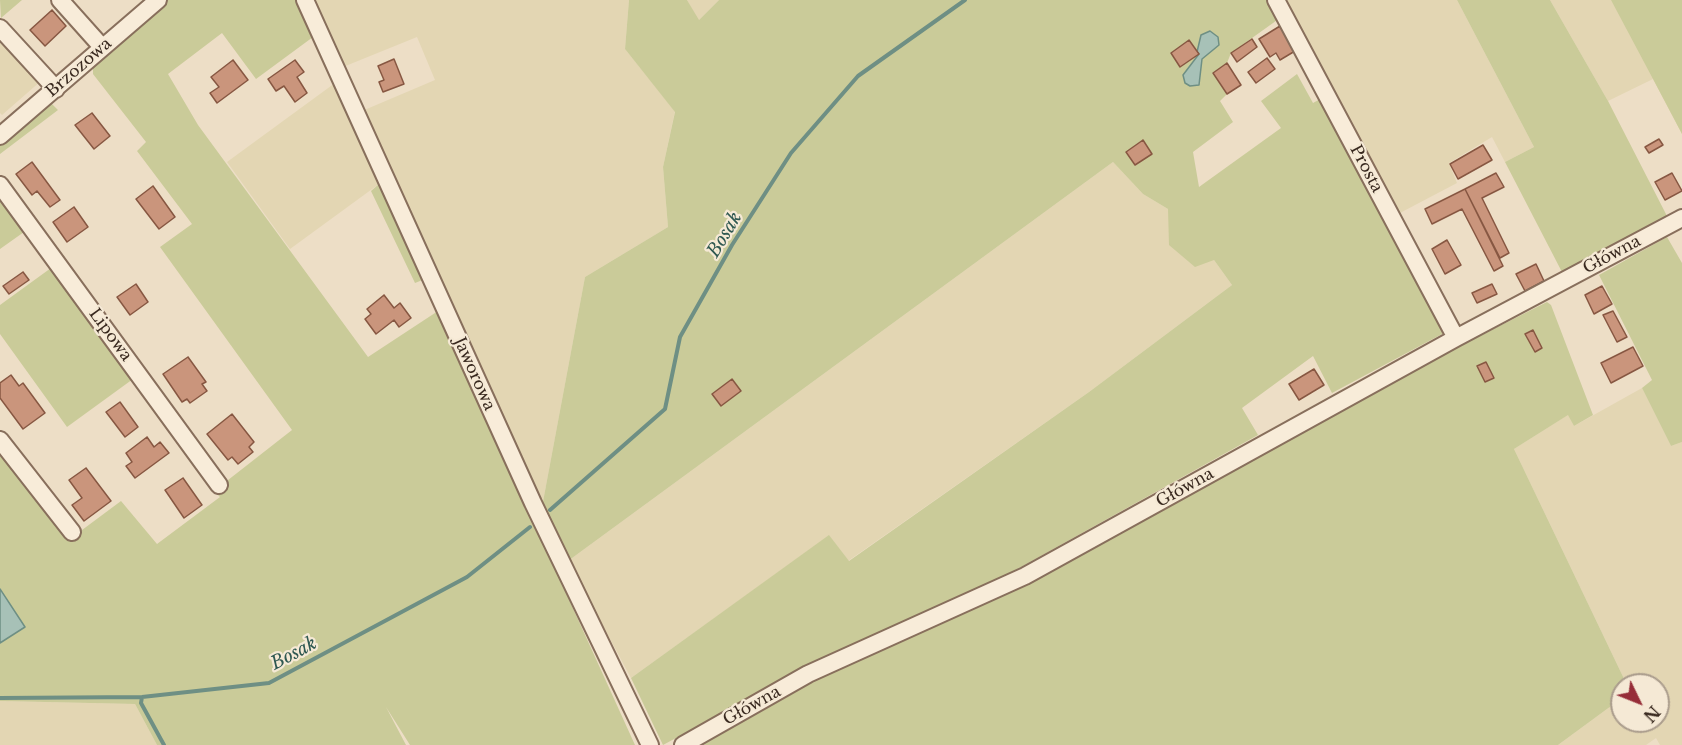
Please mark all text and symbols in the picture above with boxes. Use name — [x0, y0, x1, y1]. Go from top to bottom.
street label: Brzozowa — [42, 34, 116, 102]
street label: Prosta — [1346, 142, 1386, 196]
water label: Bosak — [703, 208, 747, 262]
street label: Główna — [1580, 232, 1644, 278]
street label: Lipowa — [84, 305, 136, 365]
street label: Jaworowa — [449, 334, 499, 414]
street label: Główna — [1153, 464, 1217, 512]
water label: Bosak — [267, 633, 321, 675]
north arrow — [1610, 673, 1670, 733]
street label: Główna — [720, 682, 784, 730]
text: N — [1639, 702, 1664, 726]

